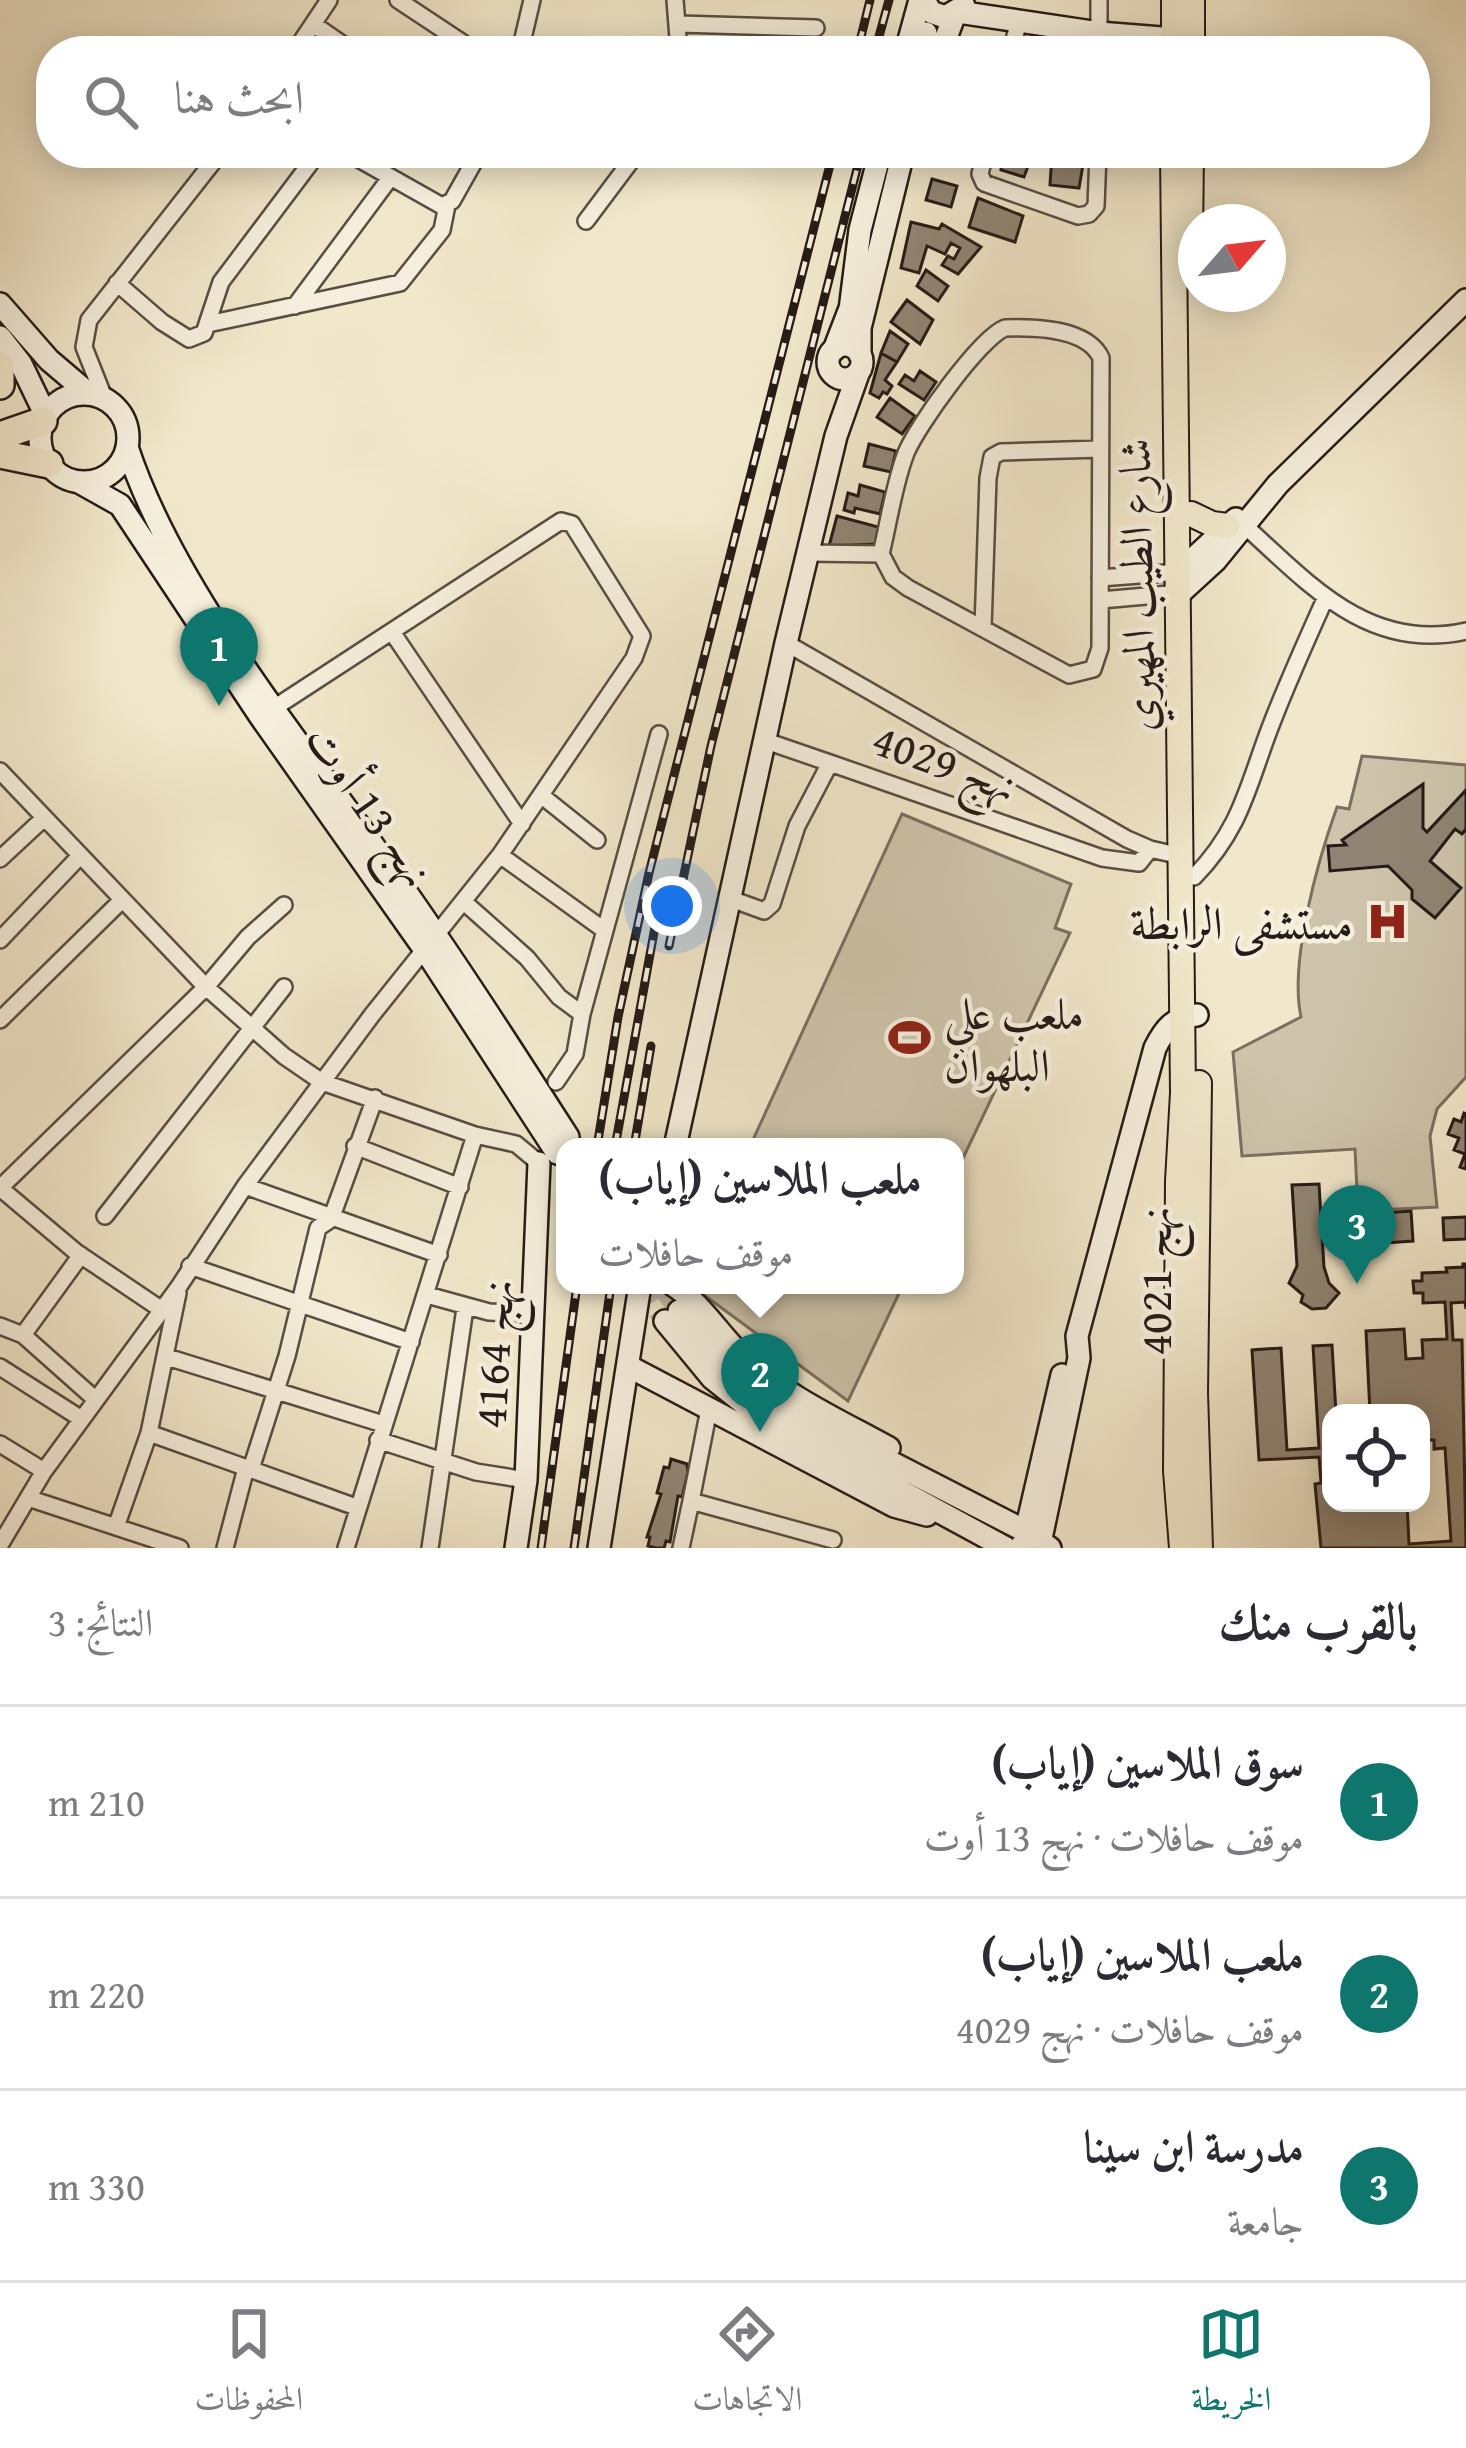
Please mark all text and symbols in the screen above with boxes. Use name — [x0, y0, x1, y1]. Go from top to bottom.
search box — [36, 36, 1430, 168]
text: ابحث هنا — [174, 64, 304, 129]
icon: search — [78, 69, 144, 135]
north arrow — [1178, 204, 1286, 312]
street label: شارع الطيب المهيري — [1101, 438, 1177, 732]
pin: 1 — [180, 607, 258, 706]
street label: نهج 4029 — [861, 706, 1026, 827]
street label: نهج 13 أوت — [283, 710, 450, 905]
your location — [642, 876, 702, 936]
place label: مستشفى الرابطة — [1130, 890, 1353, 956]
hospital icon: مستشفى الرابطة — [1364, 899, 1410, 945]
place label: ملعب علي البلهوان — [944, 980, 1084, 1097]
sports icon: ملعب علي البلهوان — [887, 1015, 933, 1061]
popup — [556, 1138, 964, 1294]
text: ملعب الملاسين (إياب) — [598, 1144, 922, 1209]
pin: 3 — [1318, 1185, 1396, 1284]
street label: نهج 4021 — [1122, 1206, 1196, 1356]
text: موقف حافلات — [598, 1223, 793, 1280]
street label: نهج 4164 — [457, 1278, 538, 1431]
pin: 2 — [721, 1333, 799, 1432]
map controls — [1322, 1404, 1430, 1512]
button: locate — [1322, 1404, 1430, 1512]
text: بالقرب منك — [1218, 1583, 1418, 1658]
text: النتائج: 3 — [48, 1593, 153, 1650]
text: سوق الملاسين (إياب) — [991, 1729, 1304, 1794]
text: 210 m — [48, 1773, 145, 1830]
text: 1 — [1369, 1773, 1389, 1830]
text: موقف حافلات · نهج 13 أوت — [924, 1808, 1304, 1865]
text: ملعب الملاسين (إياب) — [981, 1921, 1304, 1986]
text: 220 m — [48, 1965, 145, 2022]
text: 2 — [1369, 1965, 1389, 2022]
text: موقف حافلات · نهج 4029 — [956, 2000, 1304, 2057]
text: مدرسة ابن سينا — [1083, 2113, 1304, 2178]
text: 330 m — [48, 2157, 145, 2214]
text: 3 — [1369, 2157, 1389, 2214]
text: جامعة — [1227, 2192, 1304, 2249]
tab: المحفوظات — [194, 2301, 303, 2431]
tab: الاتجاهات — [692, 2301, 802, 2431]
tab: الخريطة — [1191, 2301, 1272, 2431]

